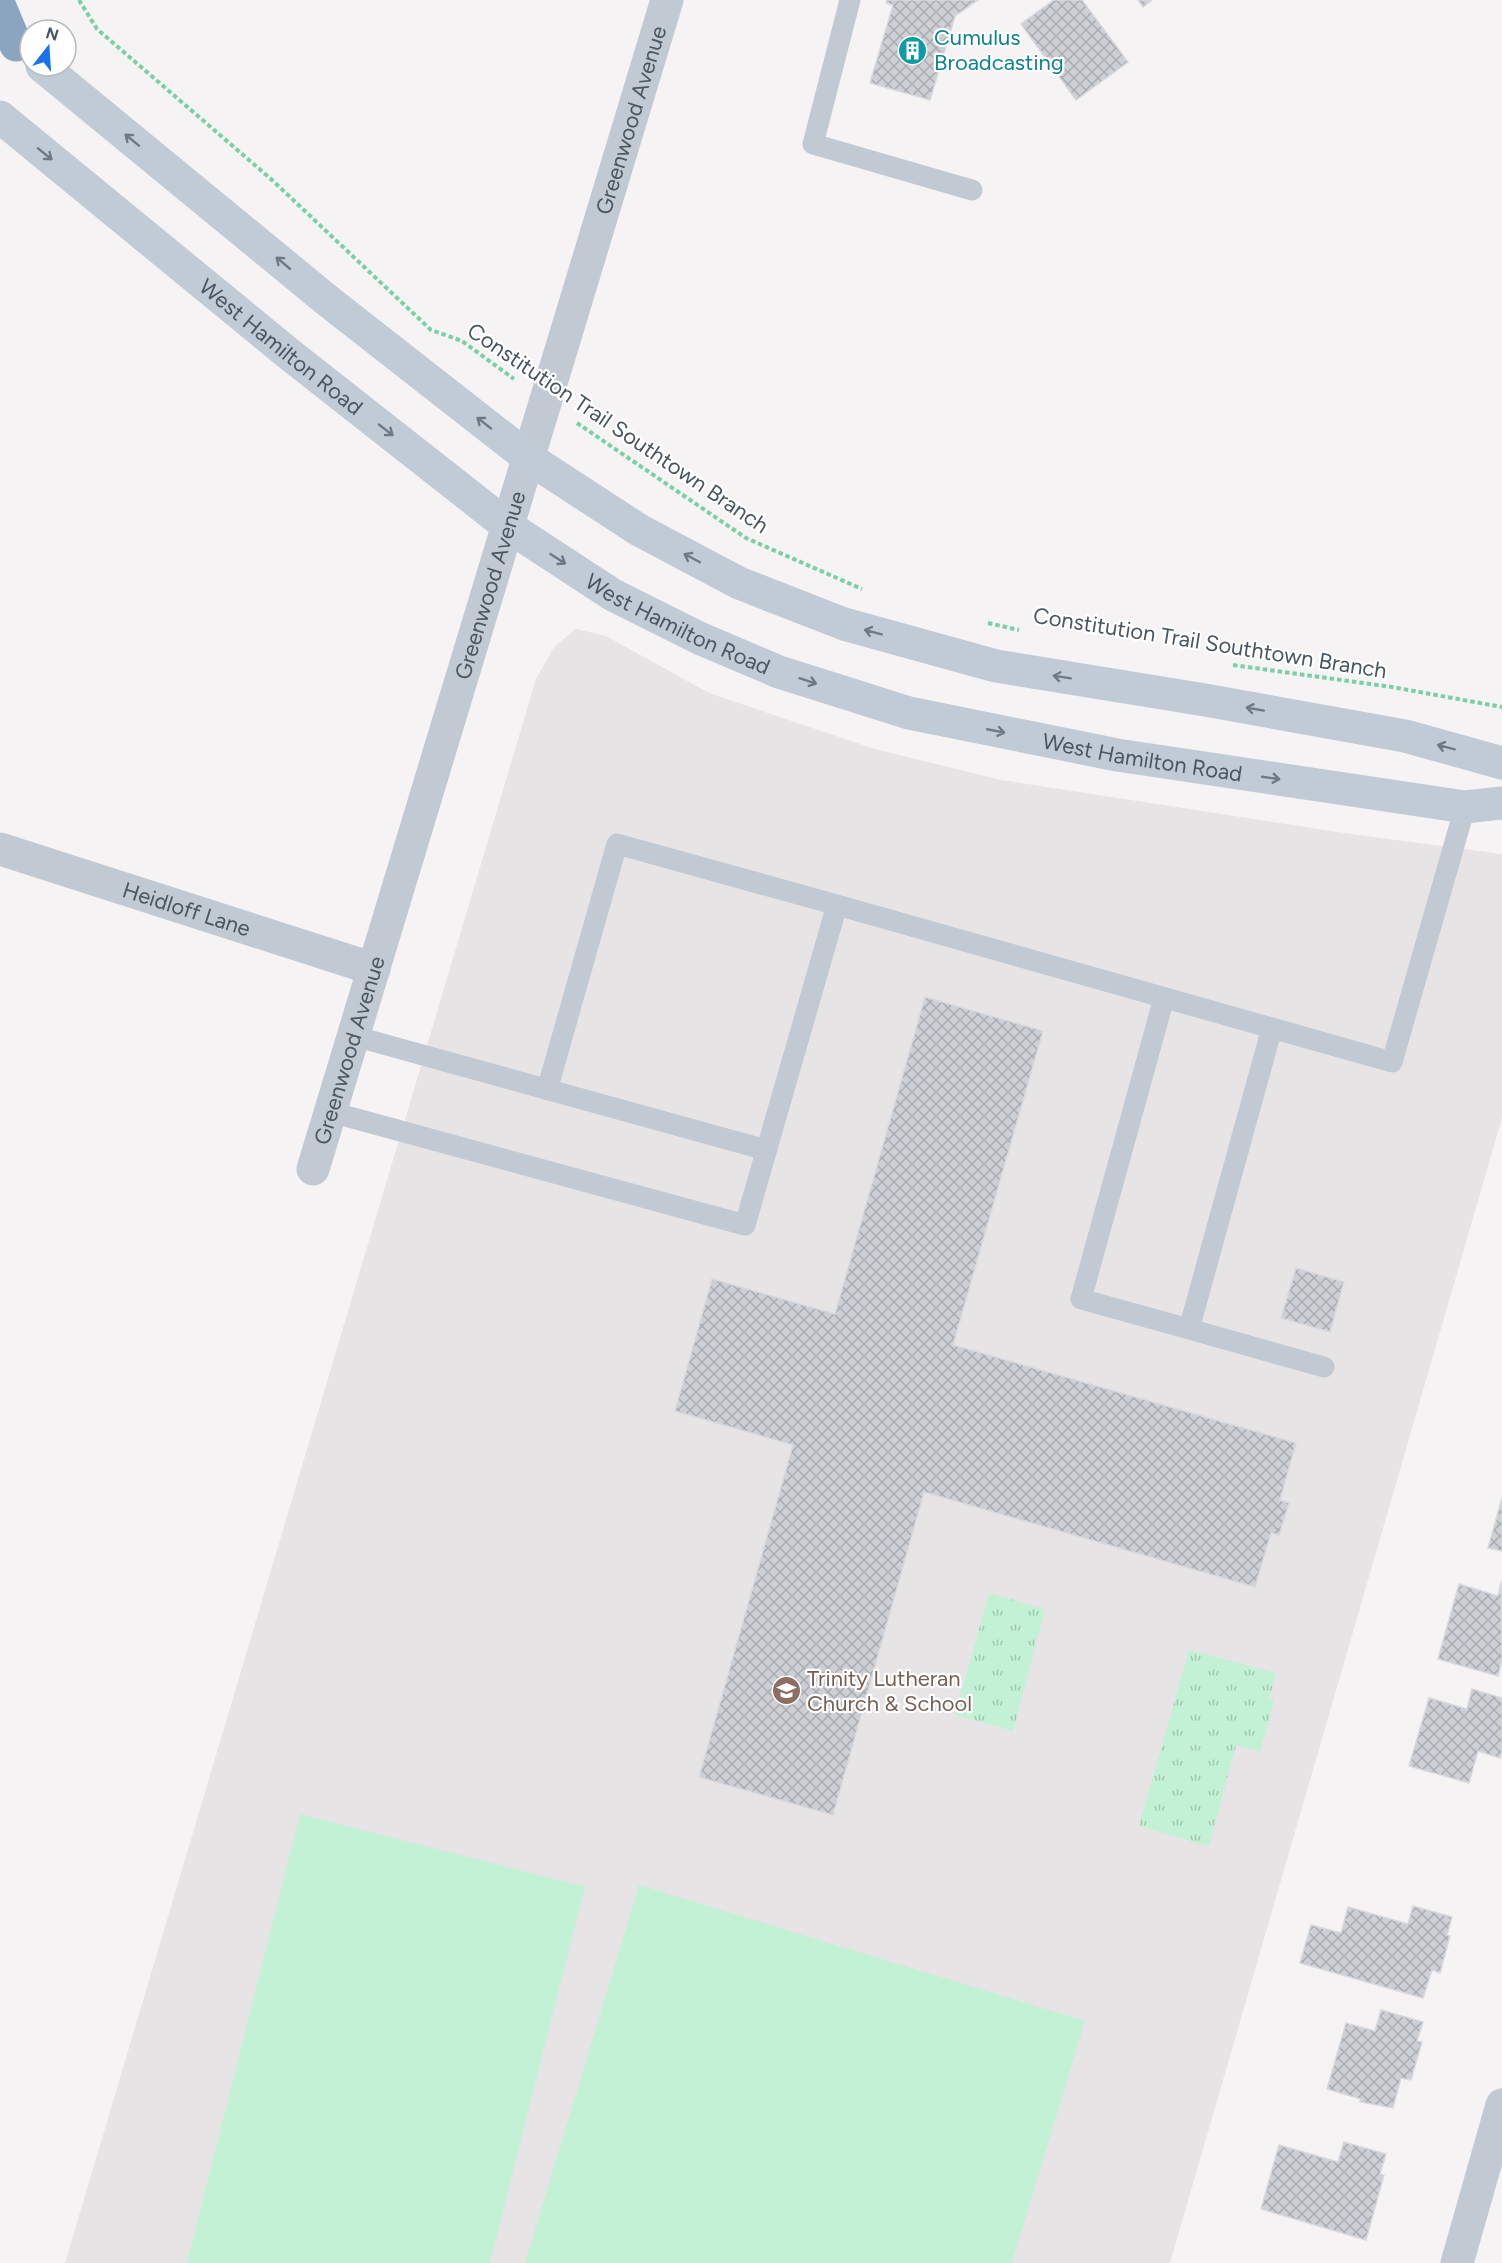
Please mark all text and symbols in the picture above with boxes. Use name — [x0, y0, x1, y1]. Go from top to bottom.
north arrow — [18, 18, 78, 78]
text: N — [44, 23, 61, 45]
street label: Greenwood Avenue — [589, 23, 672, 218]
place label: Cumulus Broadcasting — [934, 24, 1064, 76]
building icon: Cumulus Broadcasting — [897, 34, 929, 66]
one-way arrow — [125, 133, 140, 147]
one-way arrow — [37, 147, 53, 160]
one-way arrow — [275, 257, 291, 270]
street label: West Hamilton Road — [194, 273, 368, 420]
street label: Constitution Trail Southtown Branch — [462, 317, 774, 539]
one-way arrow — [476, 417, 492, 430]
one-way arrow — [378, 424, 394, 437]
street label: Greenwood Avenue — [449, 488, 531, 683]
one-way arrow — [684, 552, 702, 564]
one-way arrow — [549, 553, 566, 565]
street label: West Hamilton Road — [581, 567, 774, 680]
street label: Constitution Trail Southtown Branch — [1031, 602, 1389, 684]
one-way arrow — [863, 626, 882, 637]
one-way arrow — [1053, 671, 1072, 682]
one-way arrow — [798, 677, 817, 688]
one-way arrow — [1245, 703, 1265, 714]
one-way arrow — [986, 726, 1005, 737]
street label: West Hamilton Road — [1040, 727, 1244, 787]
one-way arrow — [1437, 741, 1456, 753]
one-way arrow — [1260, 772, 1280, 783]
street label: Heidloff Lane — [119, 876, 254, 942]
street label: Greenwood Avenue — [308, 953, 390, 1148]
place label: Trinity Lutheran Church & School — [807, 1665, 972, 1717]
school or university icon: Trinity Lutheran Church & School — [770, 1675, 802, 1707]

